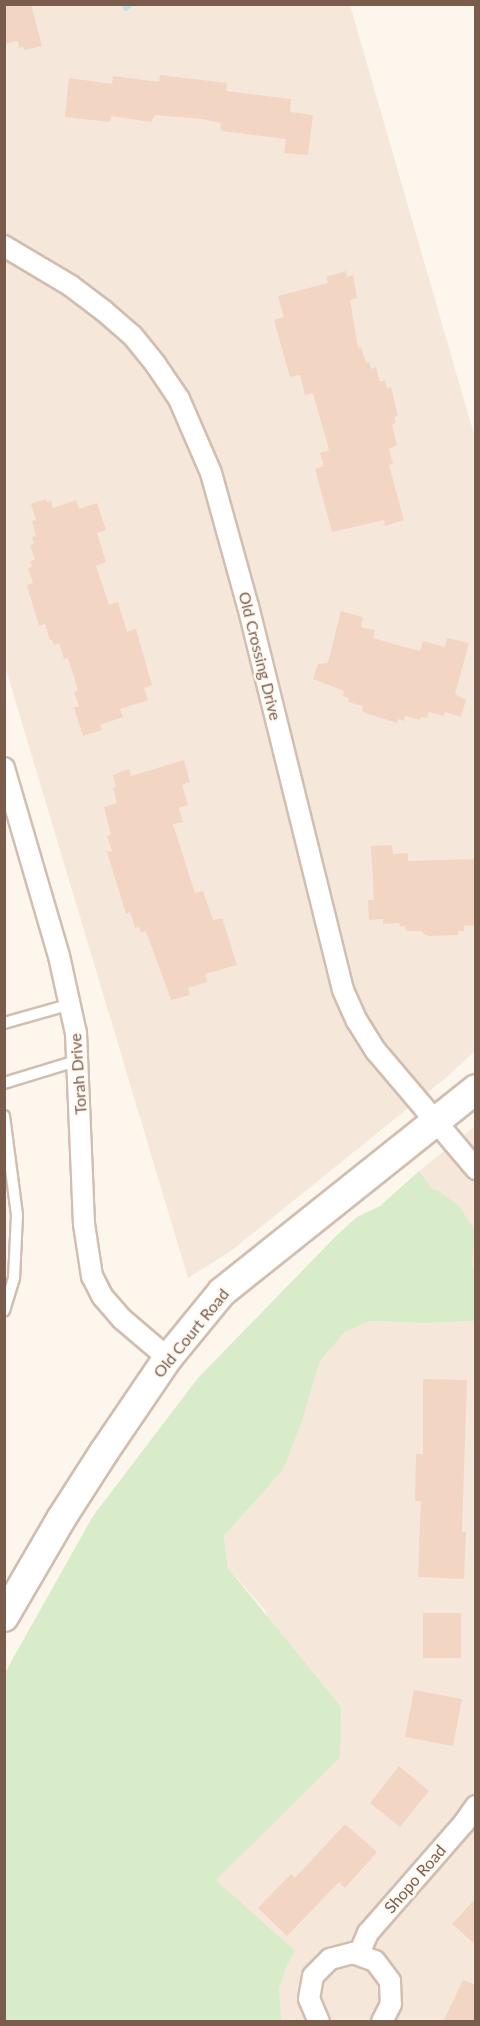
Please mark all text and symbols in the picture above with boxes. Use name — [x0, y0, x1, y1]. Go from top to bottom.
street label: Old Crossing Drive — [235, 590, 285, 722]
street label: Torah Drive — [66, 1033, 90, 1115]
street label: Old Court Road — [149, 1285, 233, 1381]
street label: Shopo Road — [380, 1841, 450, 1917]

